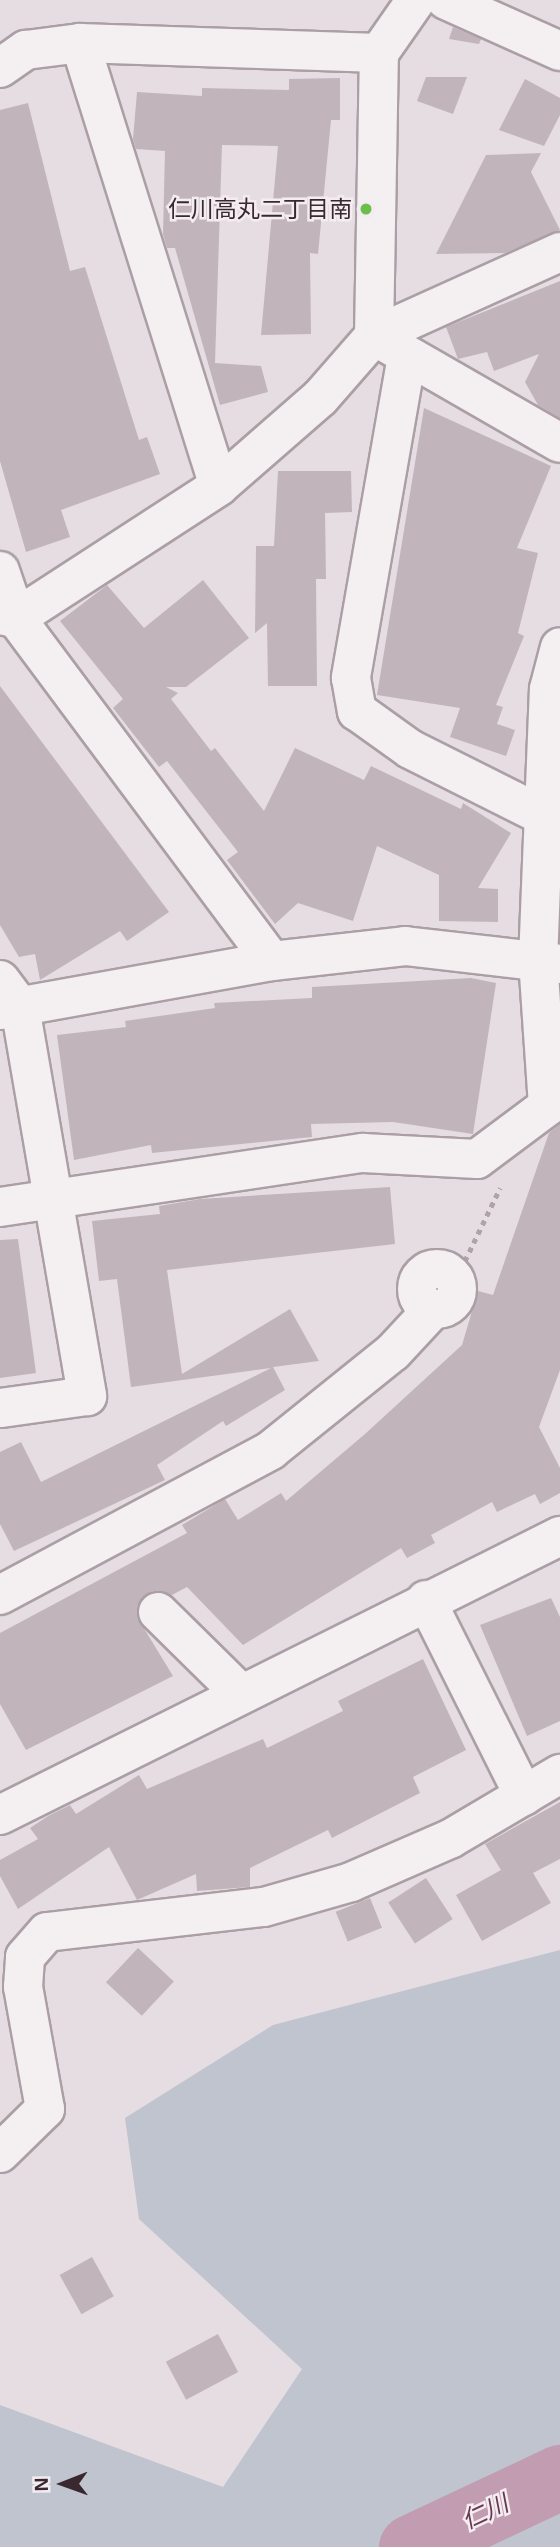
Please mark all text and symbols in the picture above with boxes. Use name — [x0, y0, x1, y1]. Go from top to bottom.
place label: 仁川高丸二丁目南 — [168, 195, 352, 223]
marker: 仁川高丸二丁目南 — [358, 201, 374, 217]
north arrow — [28, 2449, 98, 2519]
text: N — [31, 2477, 52, 2491]
water label: 仁川 — [457, 2489, 513, 2535]

